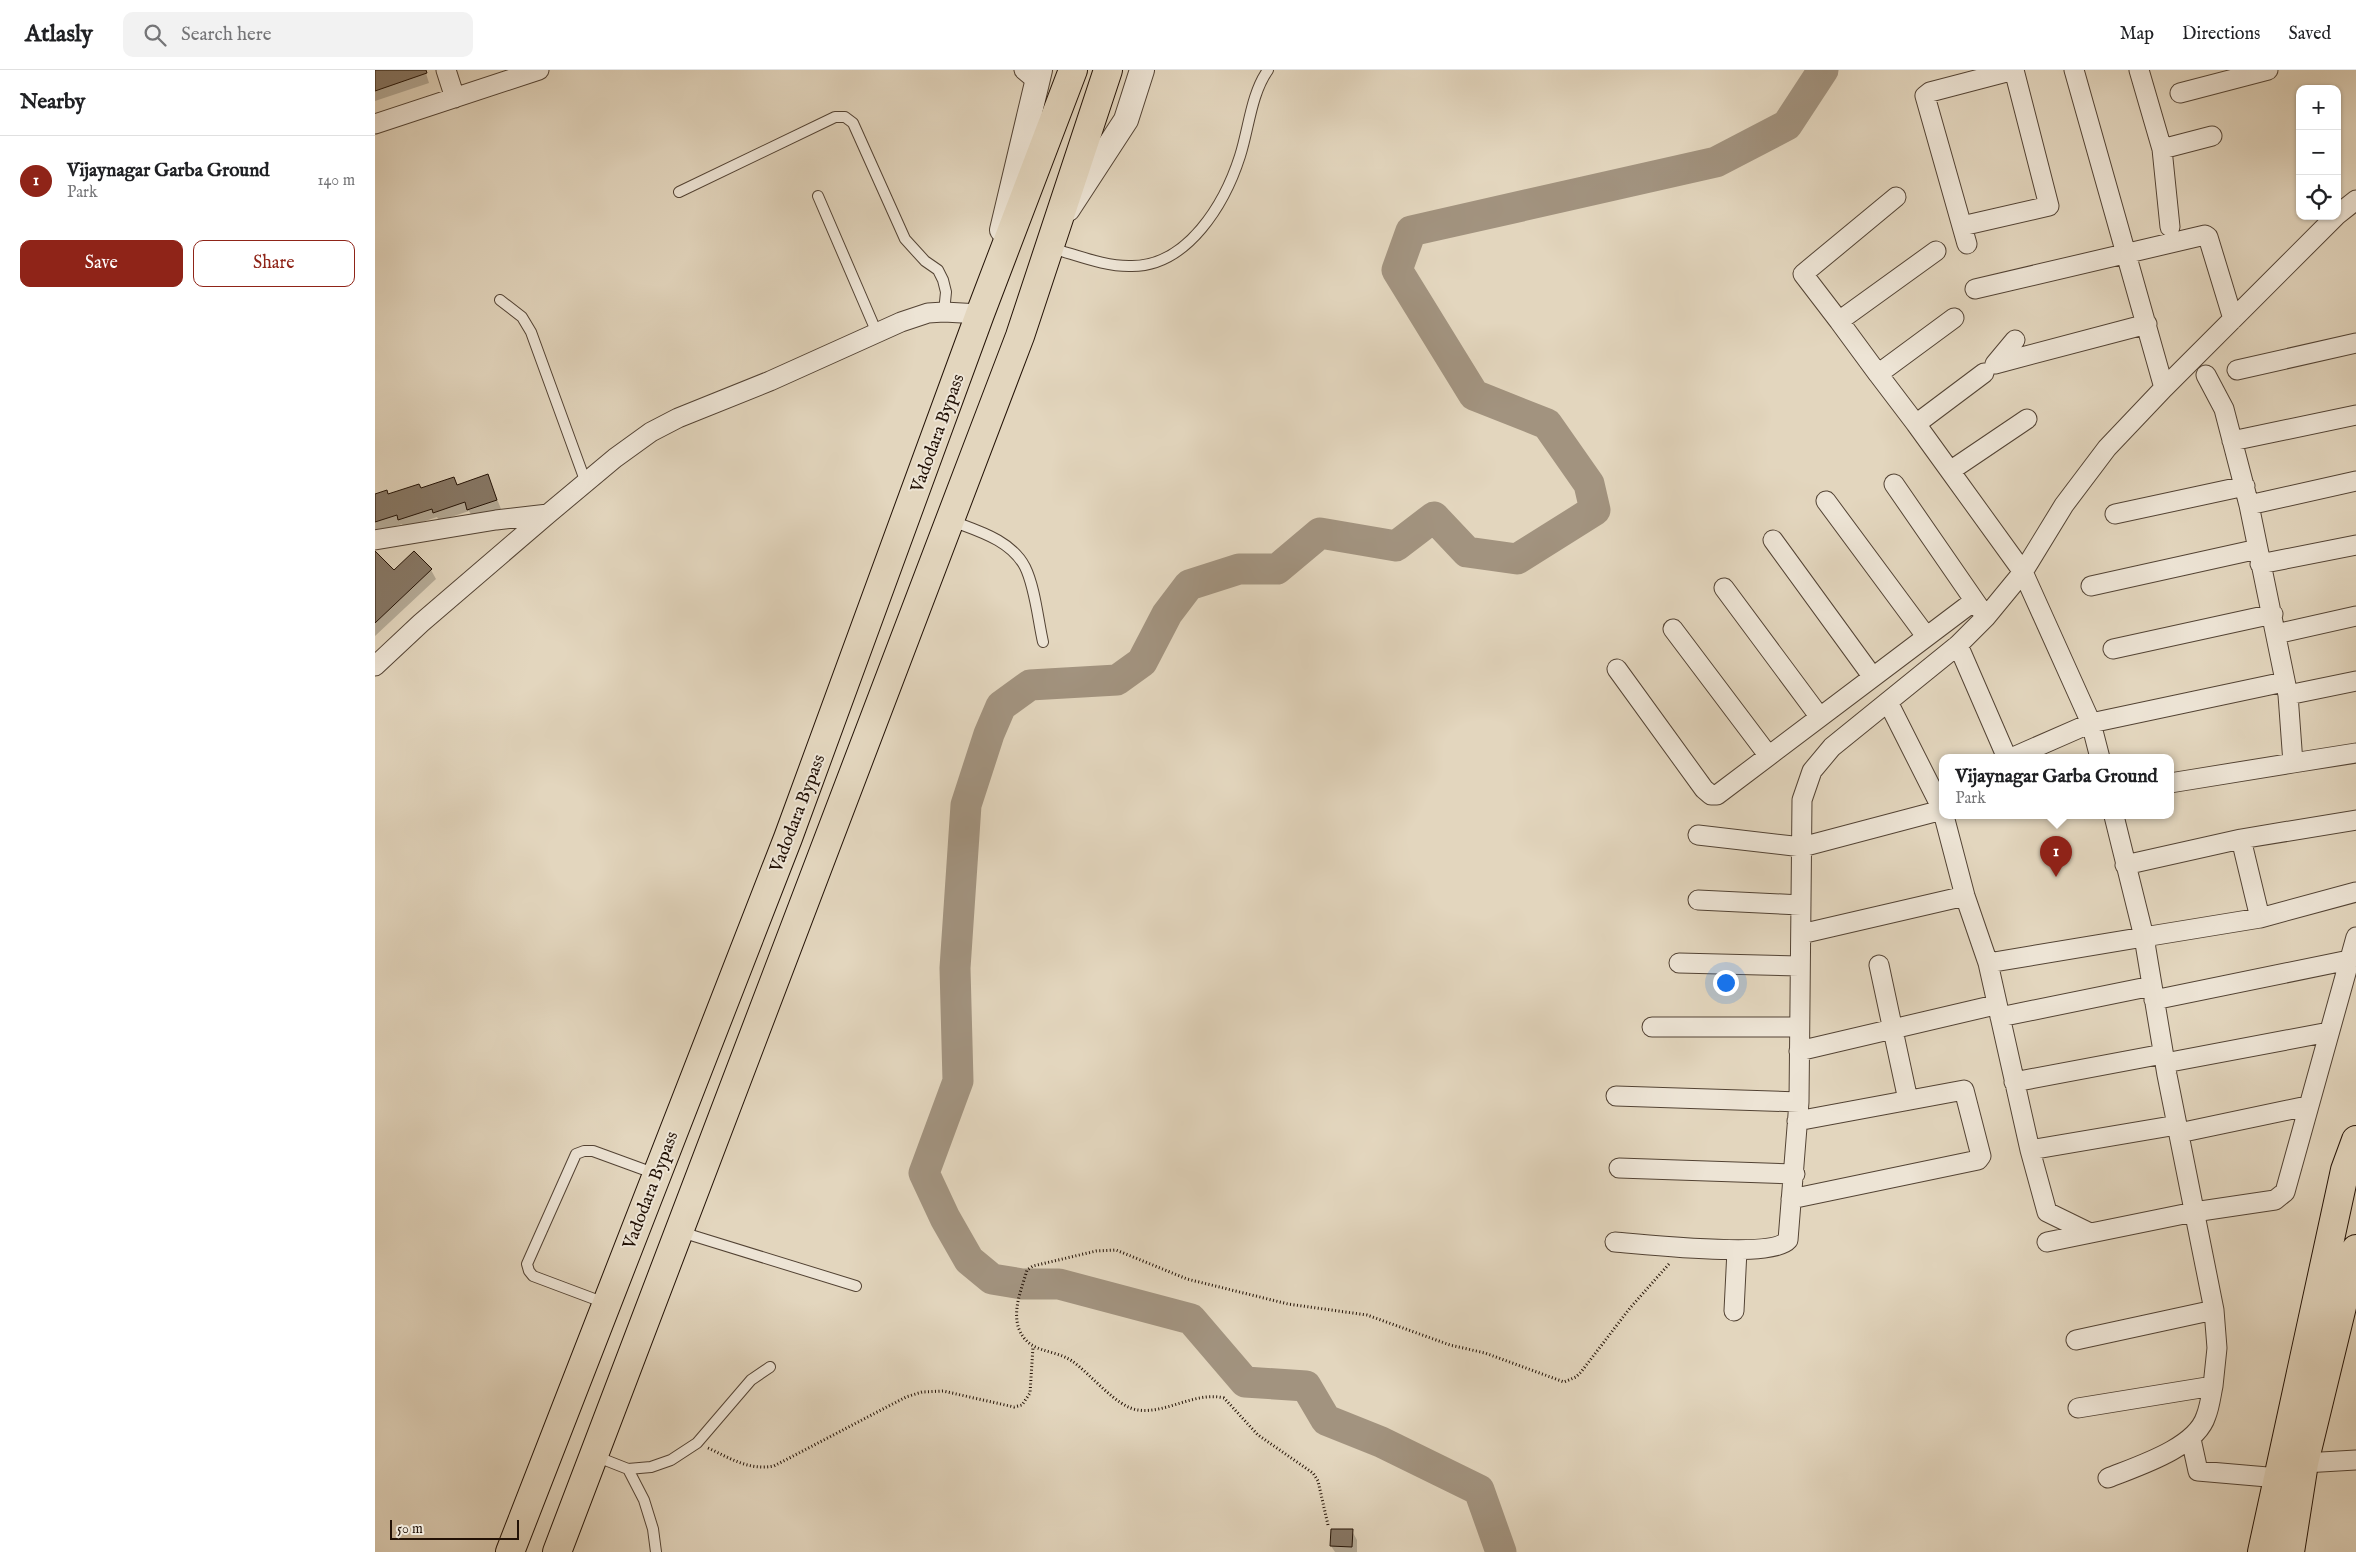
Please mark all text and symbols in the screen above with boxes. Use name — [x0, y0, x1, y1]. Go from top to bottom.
search box — [123, 12, 473, 57]
text: Atlasly — [25, 19, 93, 50]
icon: search — [141, 21, 169, 49]
text: Search here — [181, 23, 271, 47]
text: Map — [2120, 23, 2154, 46]
text: Directions — [2182, 23, 2260, 46]
text: Saved — [2288, 23, 2331, 46]
map controls — [2296, 85, 2341, 220]
button: + — [2296, 85, 2341, 130]
text: Nearby — [20, 89, 85, 116]
button: − — [2296, 130, 2341, 175]
text: Vijaynagar Garba Ground — [67, 159, 269, 183]
text: 1 — [33, 171, 39, 191]
text: 140 m — [317, 171, 355, 191]
button: locate — [2296, 175, 2341, 220]
text: Park — [67, 183, 97, 203]
button: Save — [20, 240, 183, 287]
button: Share — [193, 240, 355, 287]
street label: Vadodara Bypass — [906, 371, 970, 497]
street label: Vadodara Bypass — [765, 751, 831, 877]
popup — [1939, 754, 2174, 819]
text: Vijaynagar Garba Ground — [1955, 765, 2158, 789]
text: Park — [1955, 789, 1986, 809]
pin: 1 — [2040, 836, 2072, 877]
your location — [1713, 970, 1739, 996]
street label: Vadodara Bypass — [618, 1128, 684, 1254]
scale bar — [390, 1517, 519, 1540]
text: 50 m — [397, 1520, 423, 1538]

